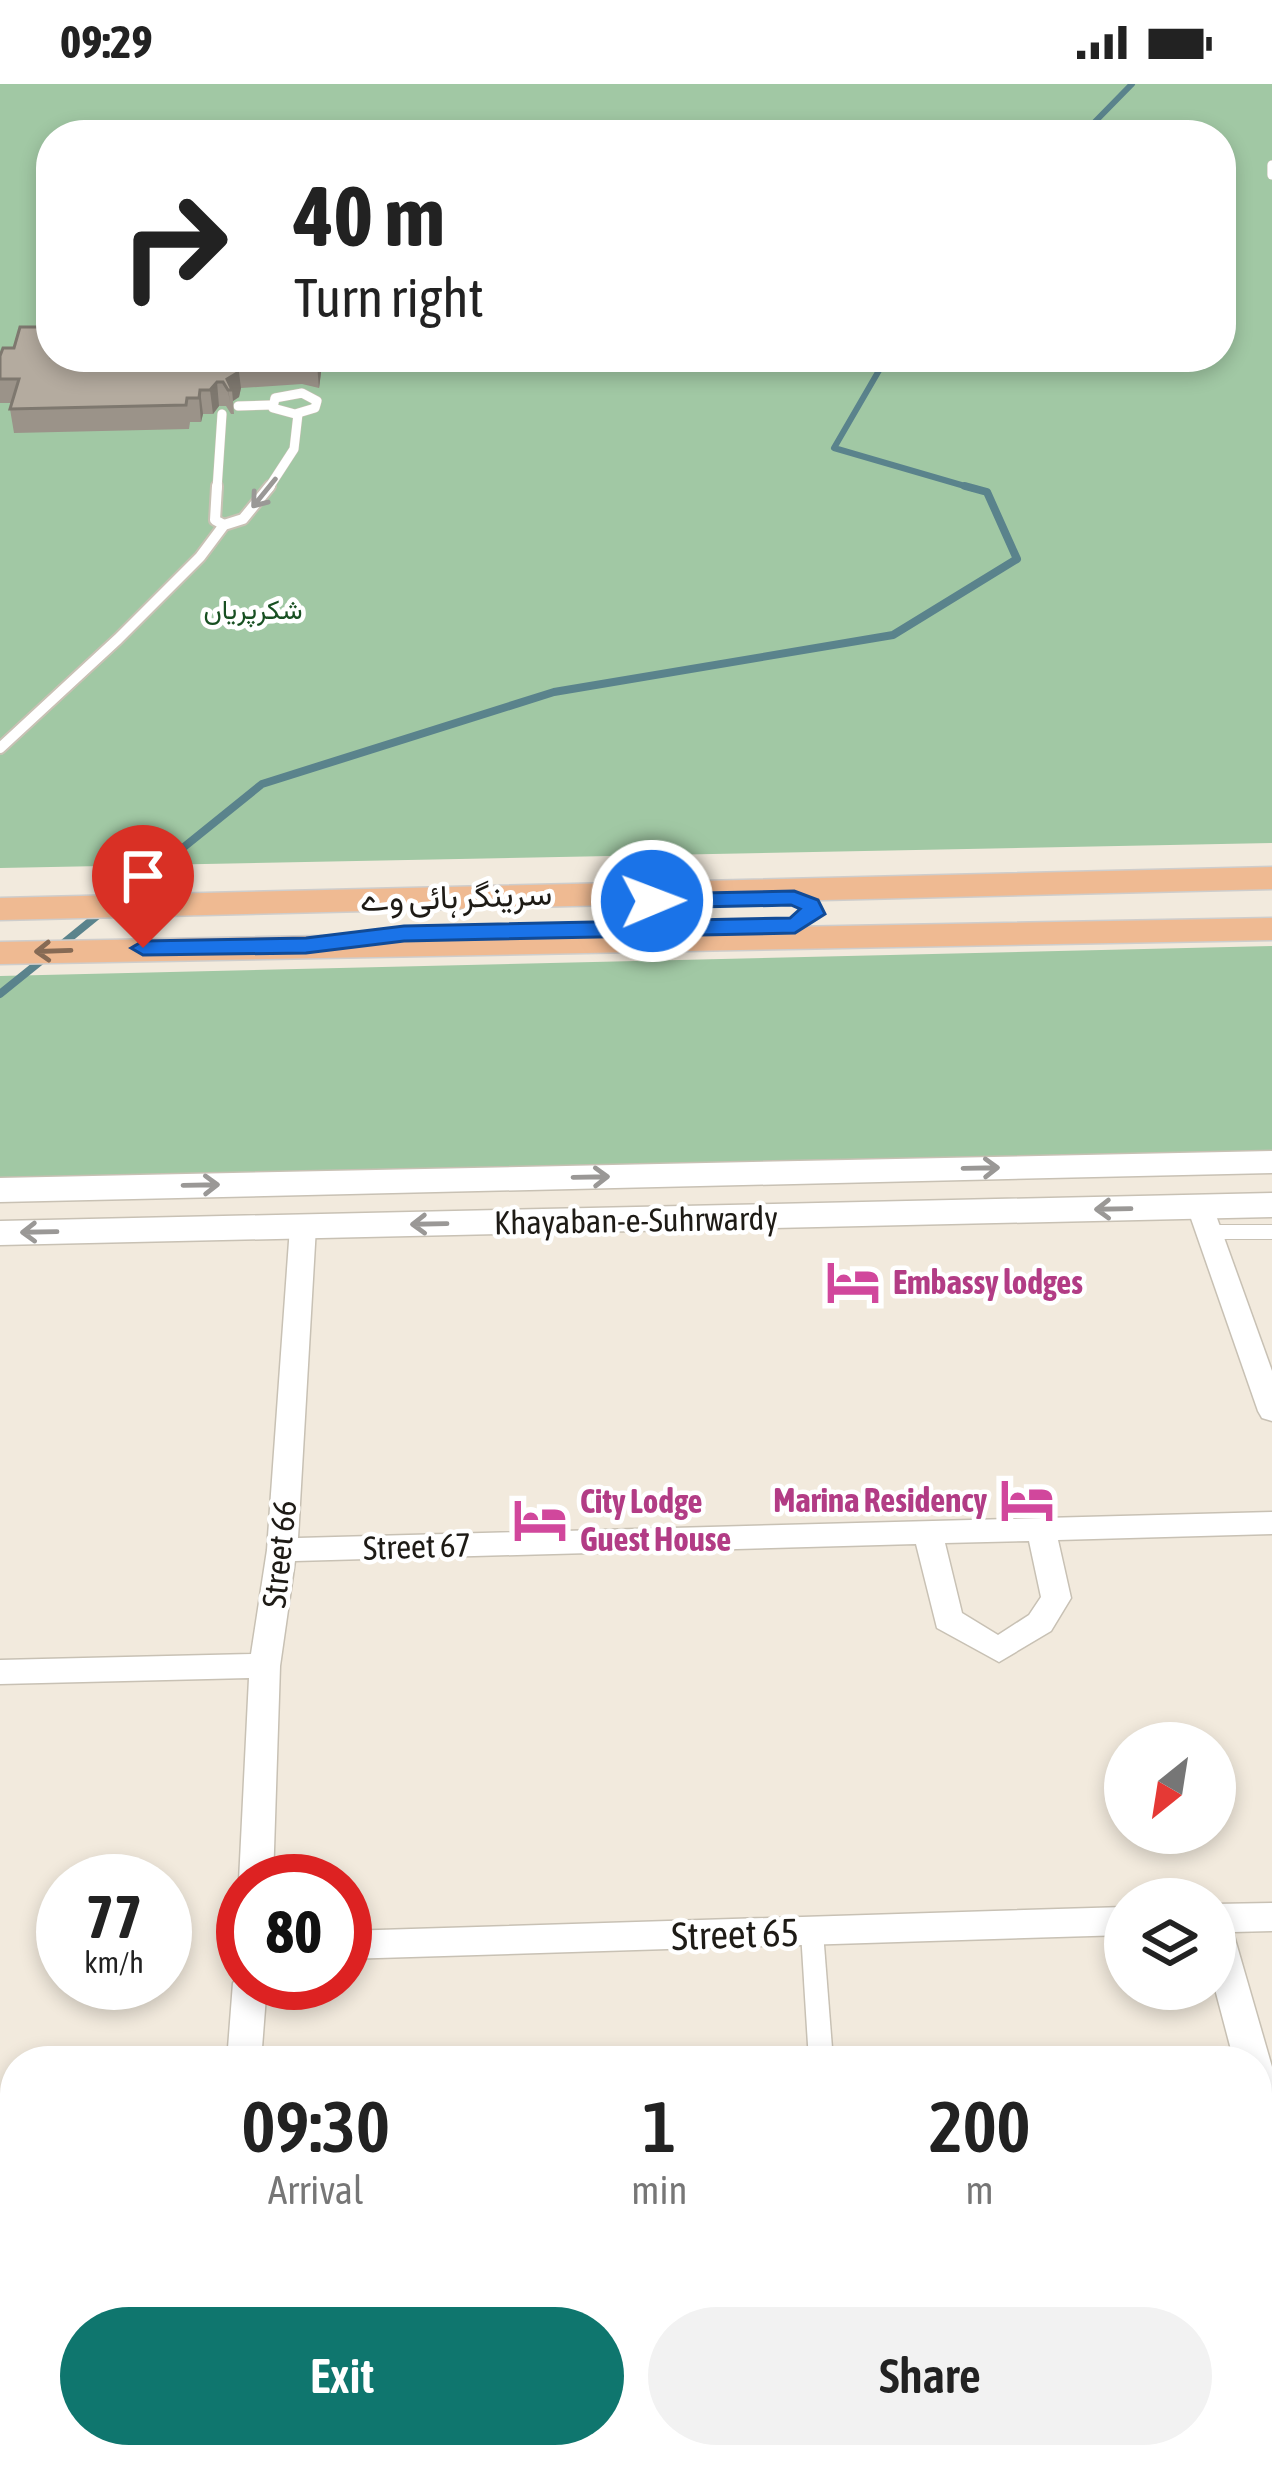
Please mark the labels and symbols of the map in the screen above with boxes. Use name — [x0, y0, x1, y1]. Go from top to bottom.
one-way arrow — [251, 477, 279, 508]
park label: شکرپریاں — [203, 594, 303, 628]
pin — [92, 825, 194, 948]
position arrow — [589, 838, 715, 964]
street label: سرینگر ہائی وے — [359, 874, 553, 921]
one-way arrow — [34, 940, 73, 963]
one-way arrow — [961, 1157, 1000, 1179]
one-way arrow — [571, 1165, 610, 1188]
one-way arrow — [181, 1174, 220, 1197]
one-way arrow — [1094, 1198, 1133, 1221]
street label: Khayaban-e-Suhrwardy — [494, 1199, 778, 1241]
one-way arrow — [410, 1213, 449, 1236]
one-way arrow — [20, 1221, 59, 1244]
hotel icon: Embassy lodges — [824, 1253, 882, 1311]
place label: Embassy lodges — [893, 1263, 1083, 1301]
hotel icon: Marina Residency — [998, 1471, 1056, 1529]
place label: Marina Residency — [773, 1481, 987, 1519]
place label: City Lodge Guest House — [580, 1482, 731, 1558]
hotel icon: City Lodge Guest House — [511, 1491, 569, 1549]
street label: Street 66 — [254, 1498, 304, 1610]
street label: Street 67 — [362, 1525, 472, 1567]
north arrow — [1104, 1722, 1236, 1854]
speed limit sign: 80 — [216, 1854, 372, 2010]
street label: Street 65 — [670, 1910, 800, 1958]

